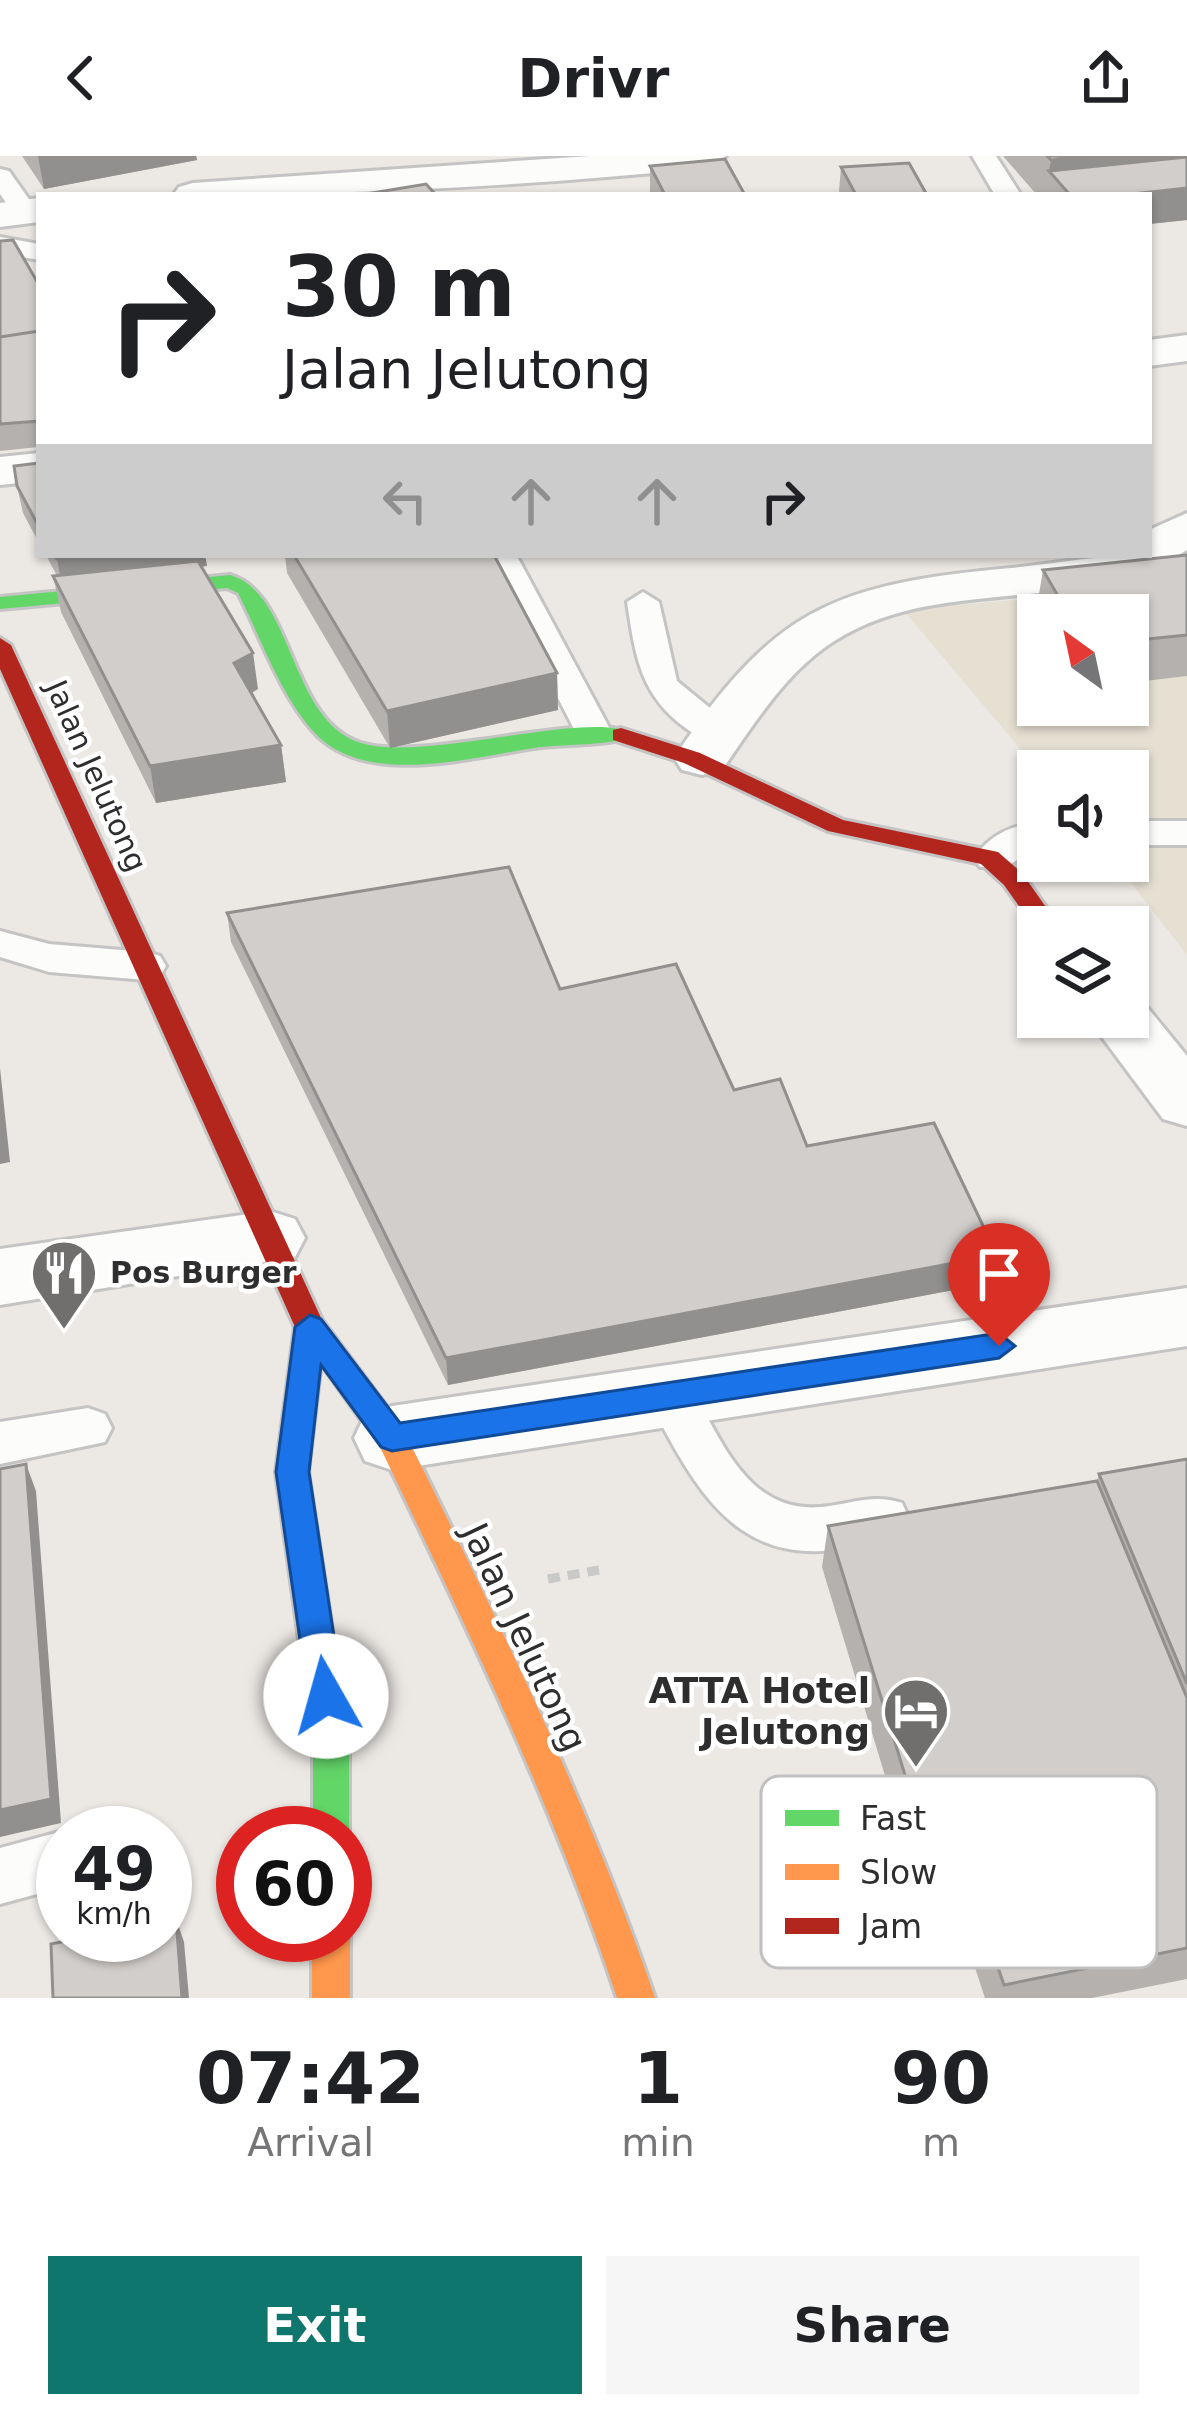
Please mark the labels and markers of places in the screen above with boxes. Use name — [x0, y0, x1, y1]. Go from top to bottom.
pin — [948, 1223, 1050, 1346]
restaurant icon: Pos Burger — [29, 1238, 99, 1332]
place label: Pos Burger — [110, 1255, 297, 1290]
place label: ATTA Hotel Jelutong — [649, 1670, 870, 1752]
hotel icon: ATTA Hotel Jelutong — [881, 1676, 951, 1770]

